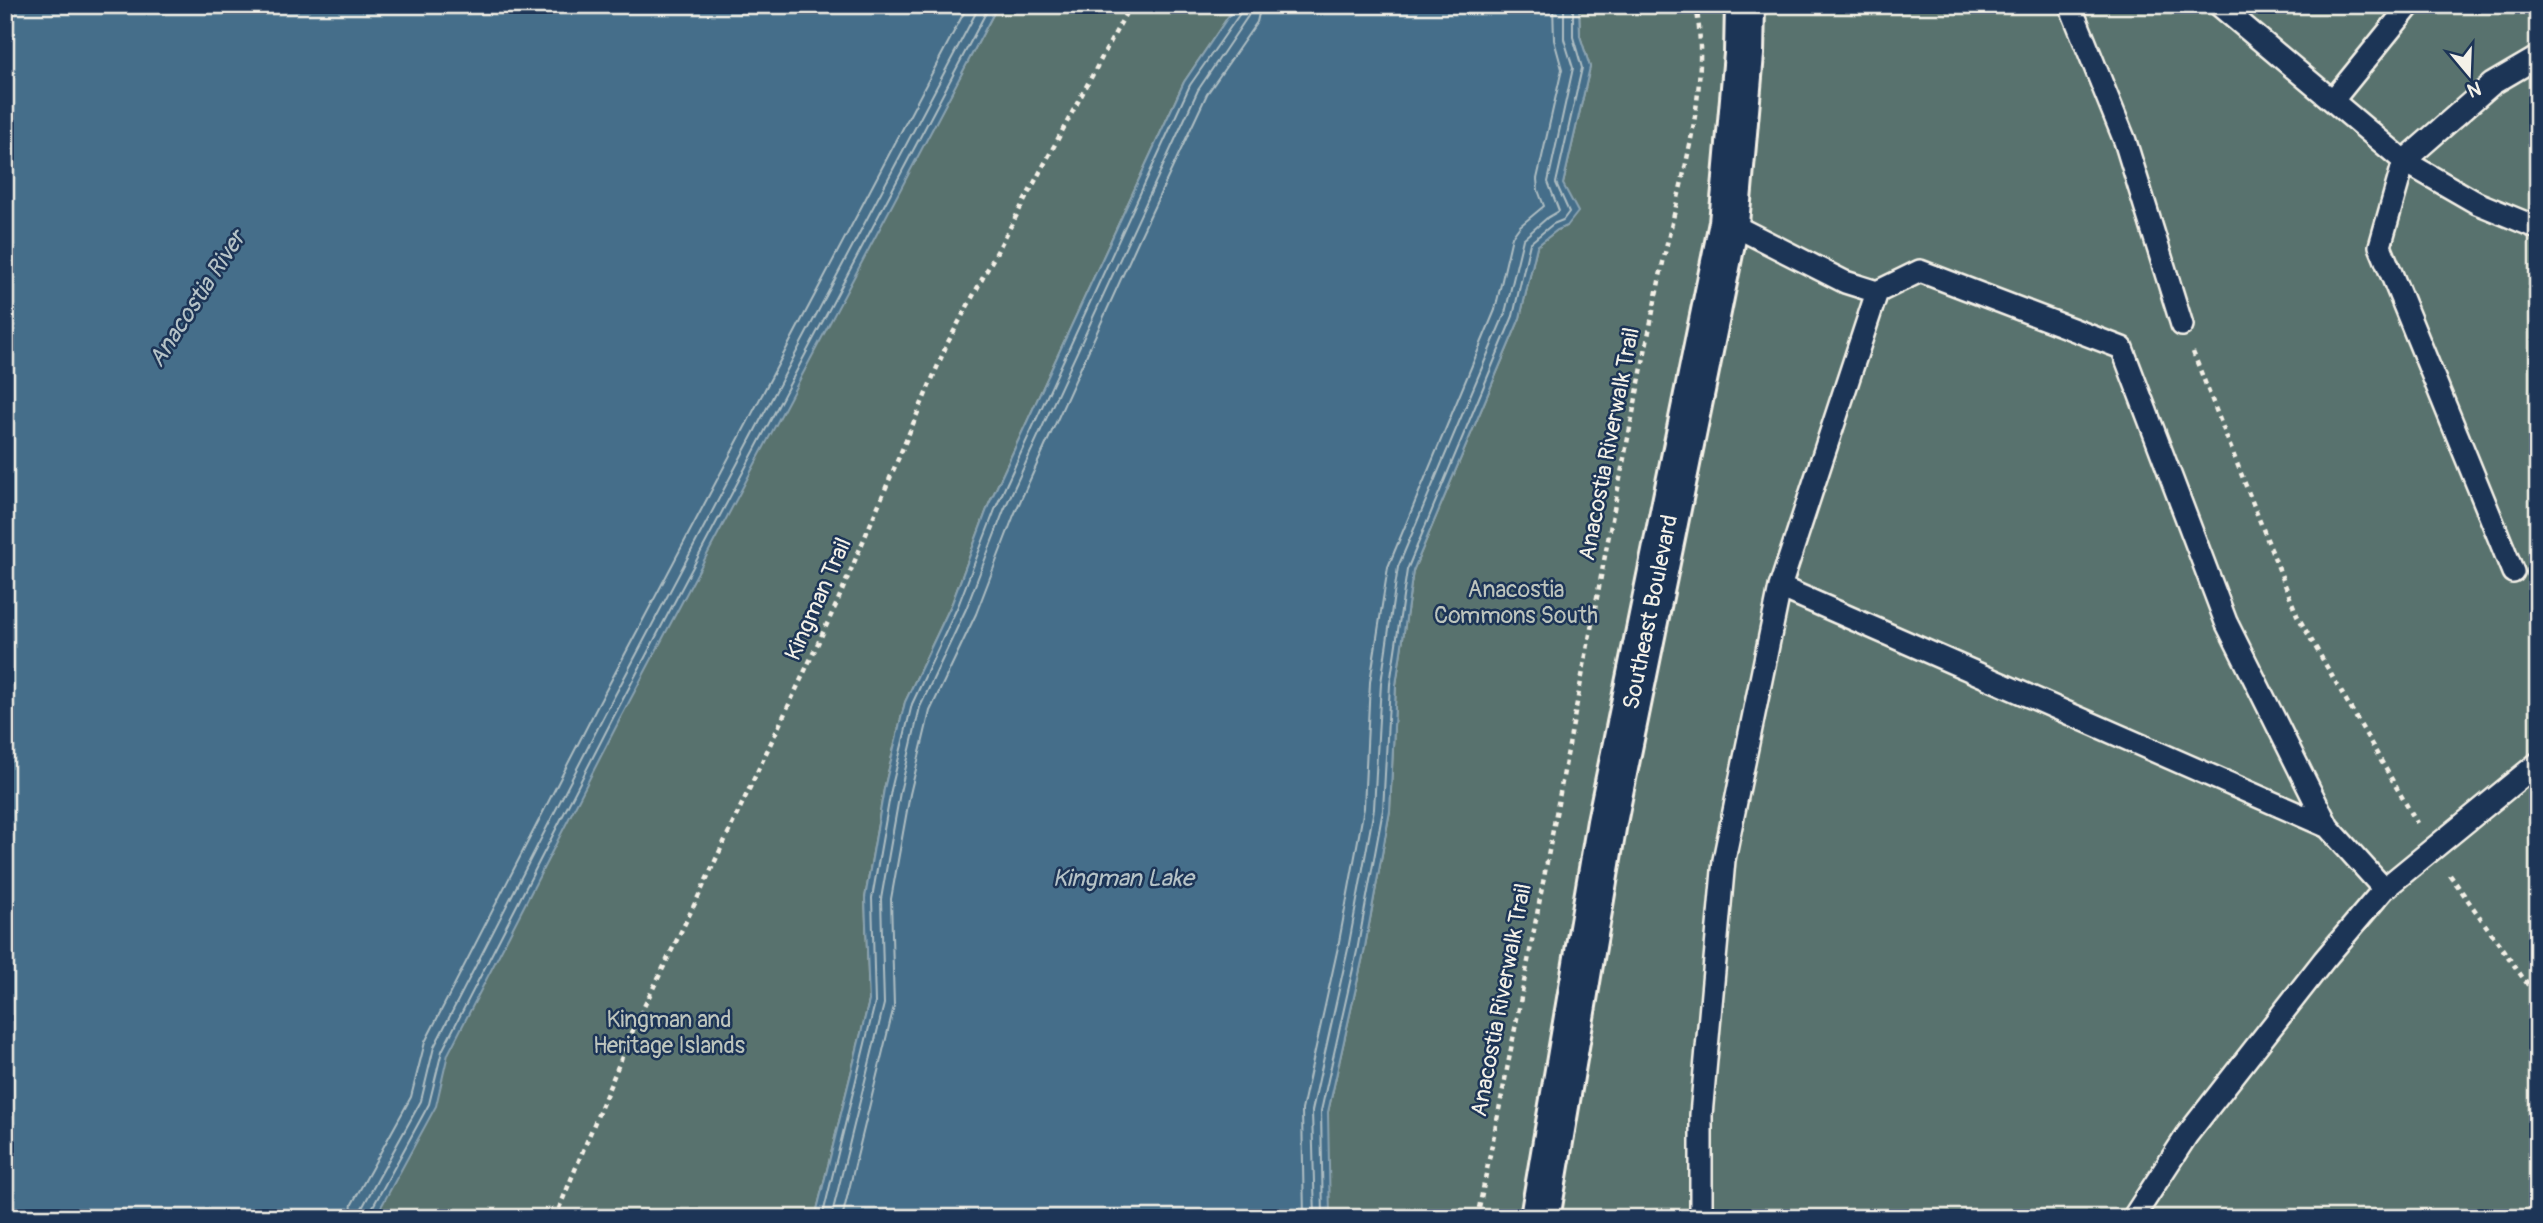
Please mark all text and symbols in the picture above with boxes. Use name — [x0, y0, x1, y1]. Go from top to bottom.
north arrow — [2434, 38, 2504, 108]
text: N — [2464, 76, 2484, 103]
water label: Anacostia River — [142, 223, 254, 373]
street label: Anacostia Riverwalk Trail — [1572, 325, 1646, 563]
street label: Southeast Boulevard — [1616, 512, 1684, 712]
street label: Kingman Trail — [778, 533, 858, 665]
park label: Anacostia Commons South — [1434, 575, 1598, 630]
water label: Kingman Lake — [1052, 864, 1196, 893]
street label: Anacostia Riverwalk Trail — [1464, 881, 1538, 1119]
park label: Kingman and Heritage Islands — [593, 1005, 745, 1060]

